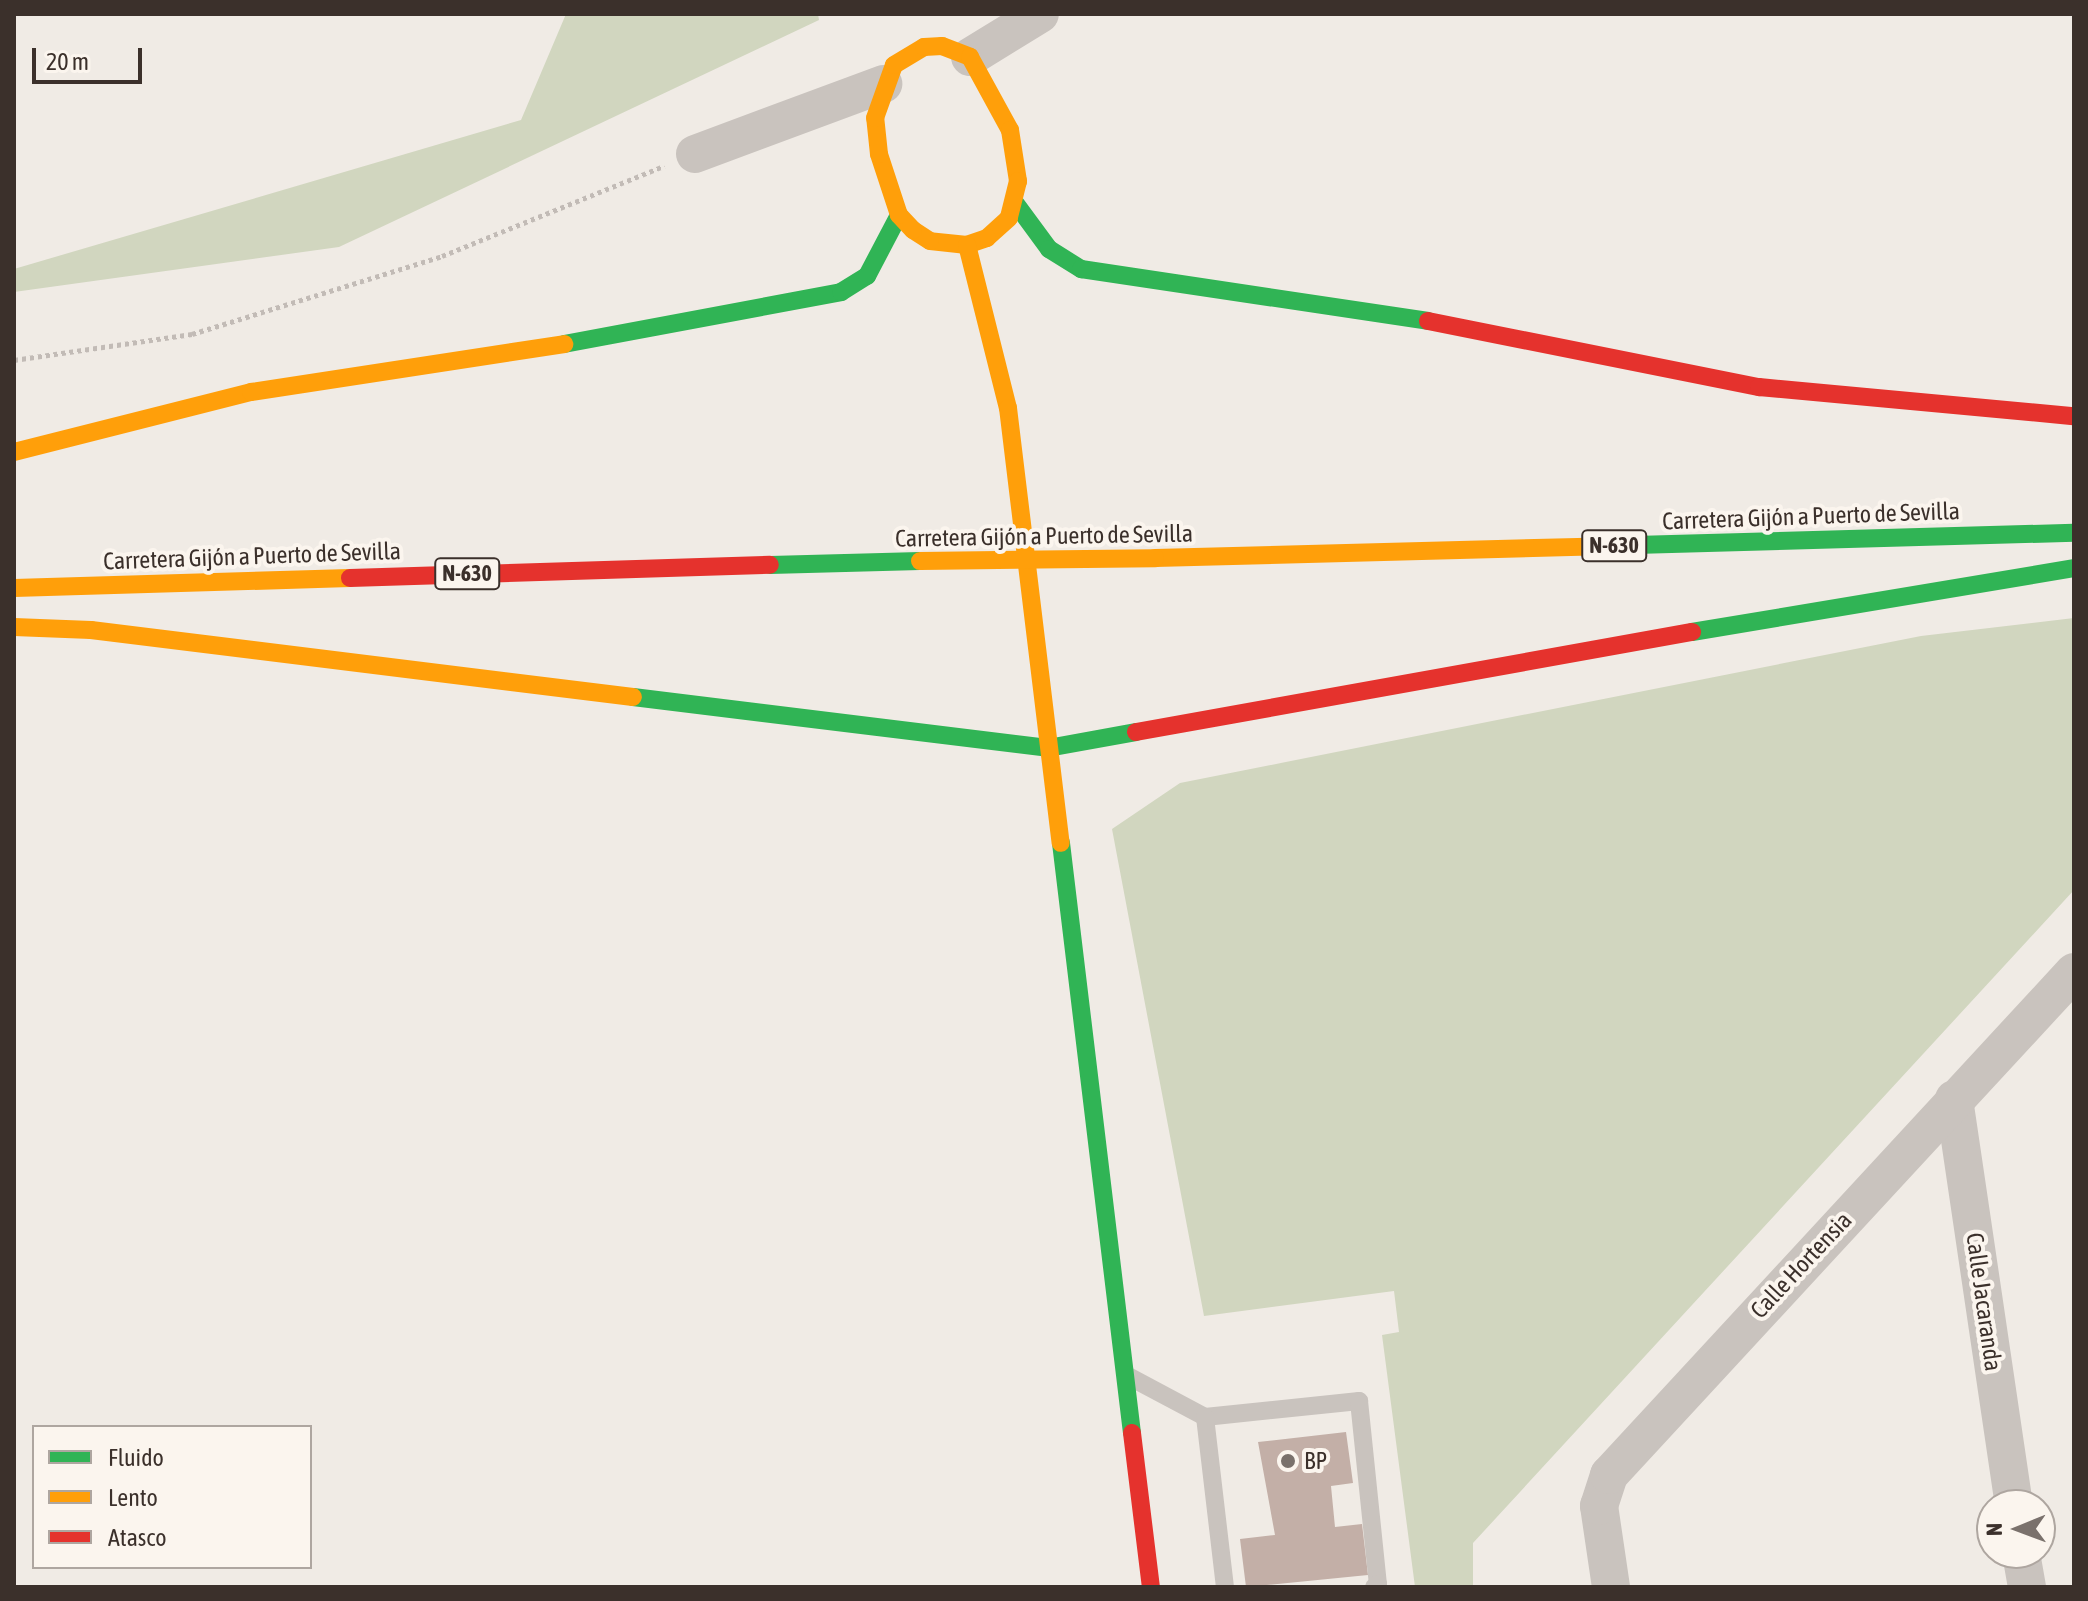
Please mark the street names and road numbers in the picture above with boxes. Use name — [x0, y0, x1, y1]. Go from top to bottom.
street label: Carretera Gijón a Puerto de Sevilla — [1662, 496, 1960, 536]
street label: Carretera Gijón a Puerto de Sevilla — [895, 519, 1193, 553]
road number: N-630 — [1580, 528, 1648, 564]
street label: Carretera Gijón a Puerto de Sevilla — [103, 536, 401, 576]
road number: N-630 — [433, 556, 501, 592]
street label: Calle Hortensia — [1744, 1206, 1858, 1324]
street label: Calle Jacaranda — [1960, 1231, 2008, 1373]

